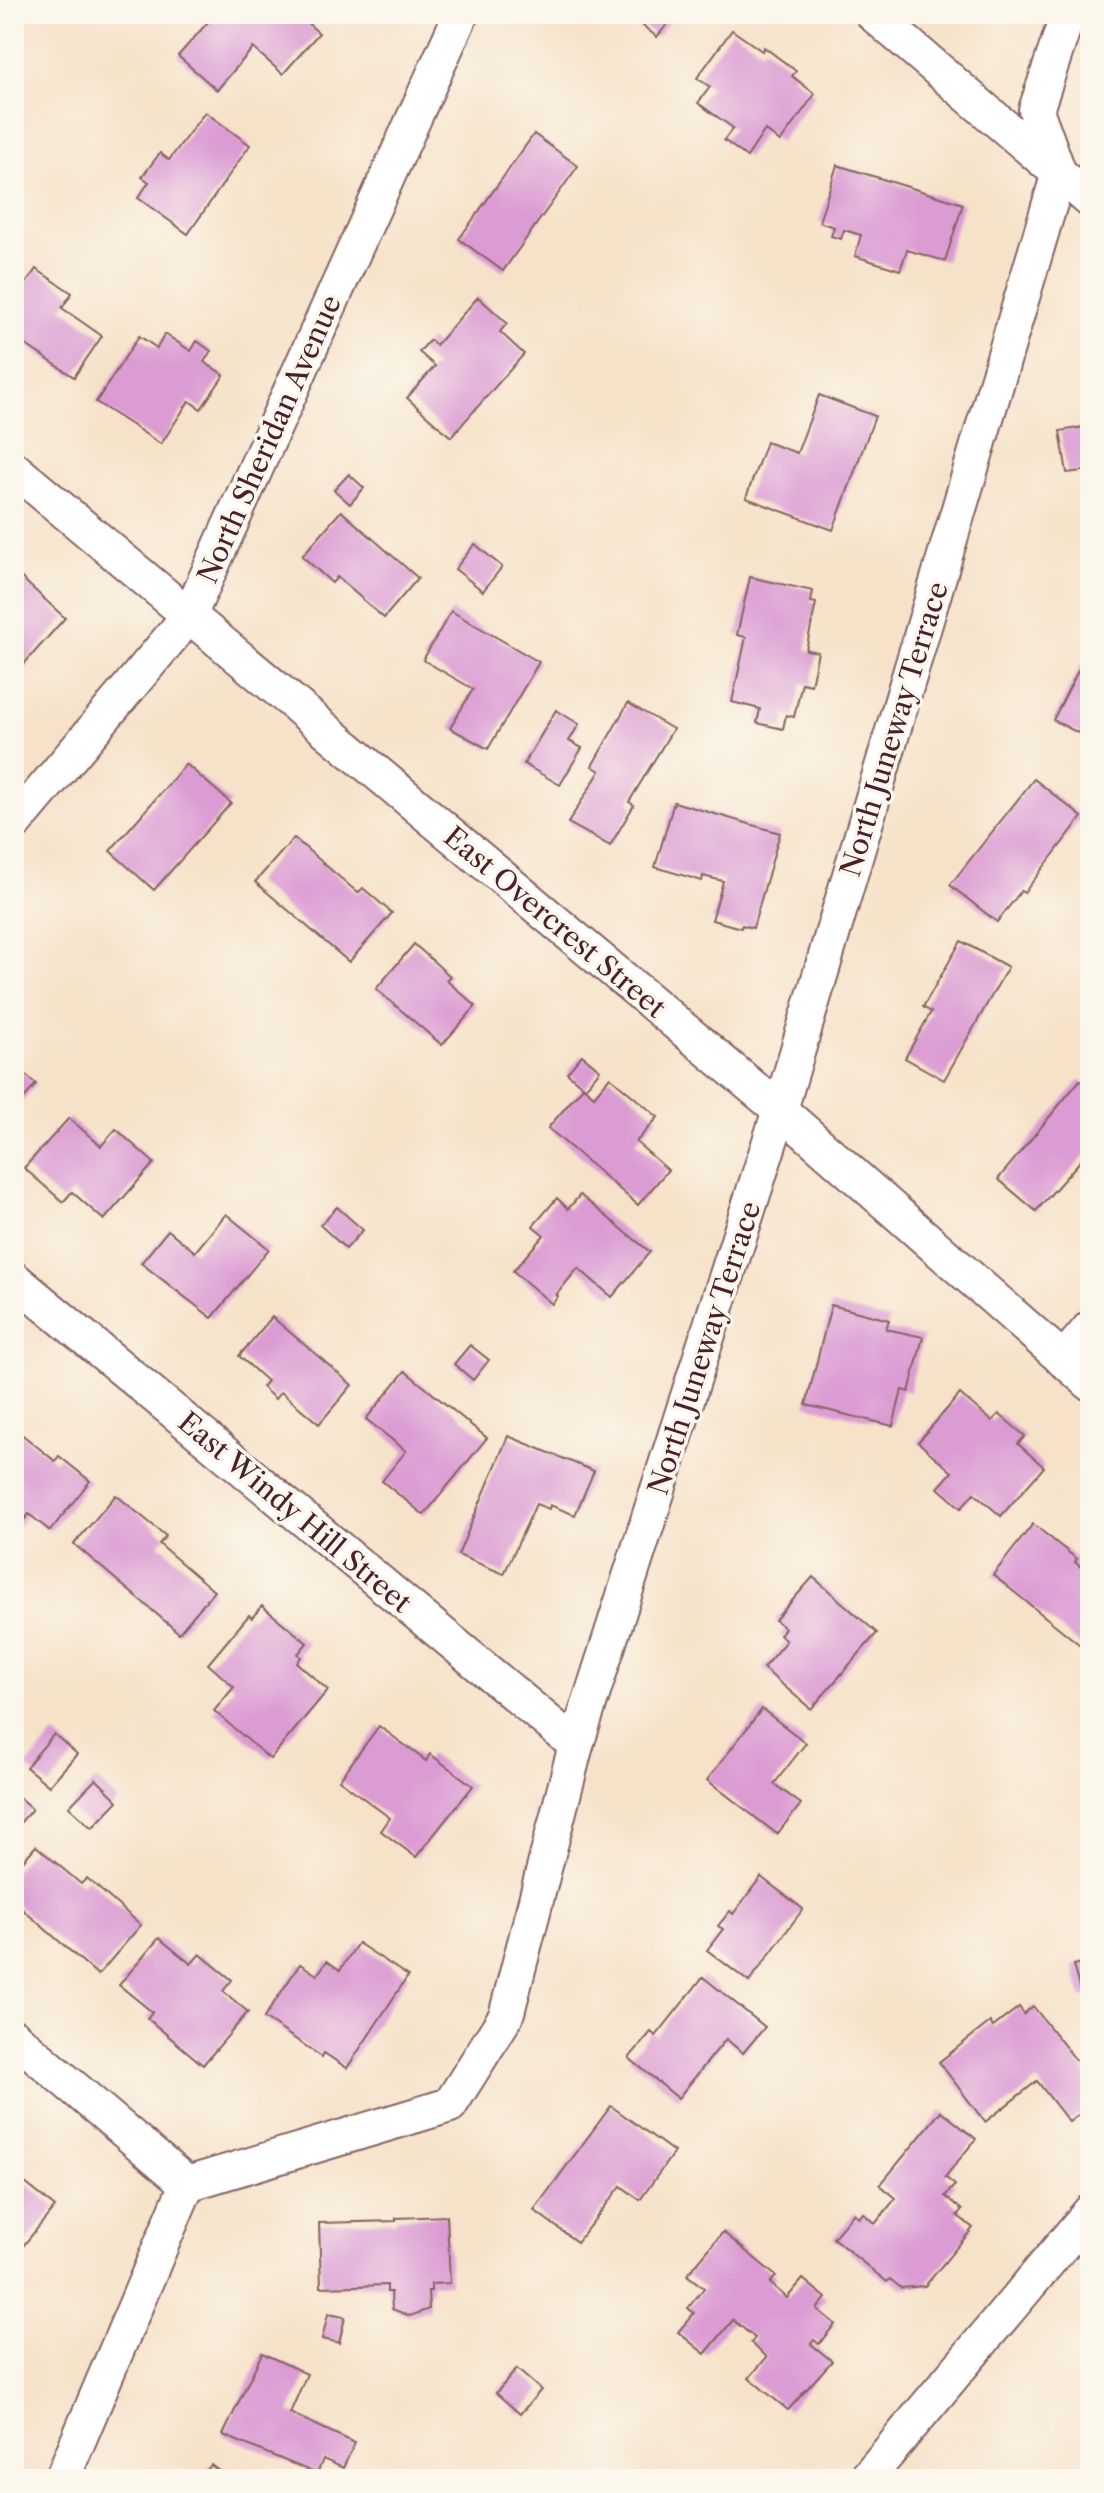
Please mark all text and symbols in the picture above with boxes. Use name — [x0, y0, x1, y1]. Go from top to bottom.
street label: North Sheridan Avenue — [190, 290, 348, 588]
street label: North Juneway Terrace — [833, 578, 955, 880]
street label: East Overcrest Street — [437, 819, 673, 1025]
street label: North Juneway Terrace — [640, 1197, 768, 1499]
street label: East Windy Hill Street — [171, 1404, 419, 1620]

